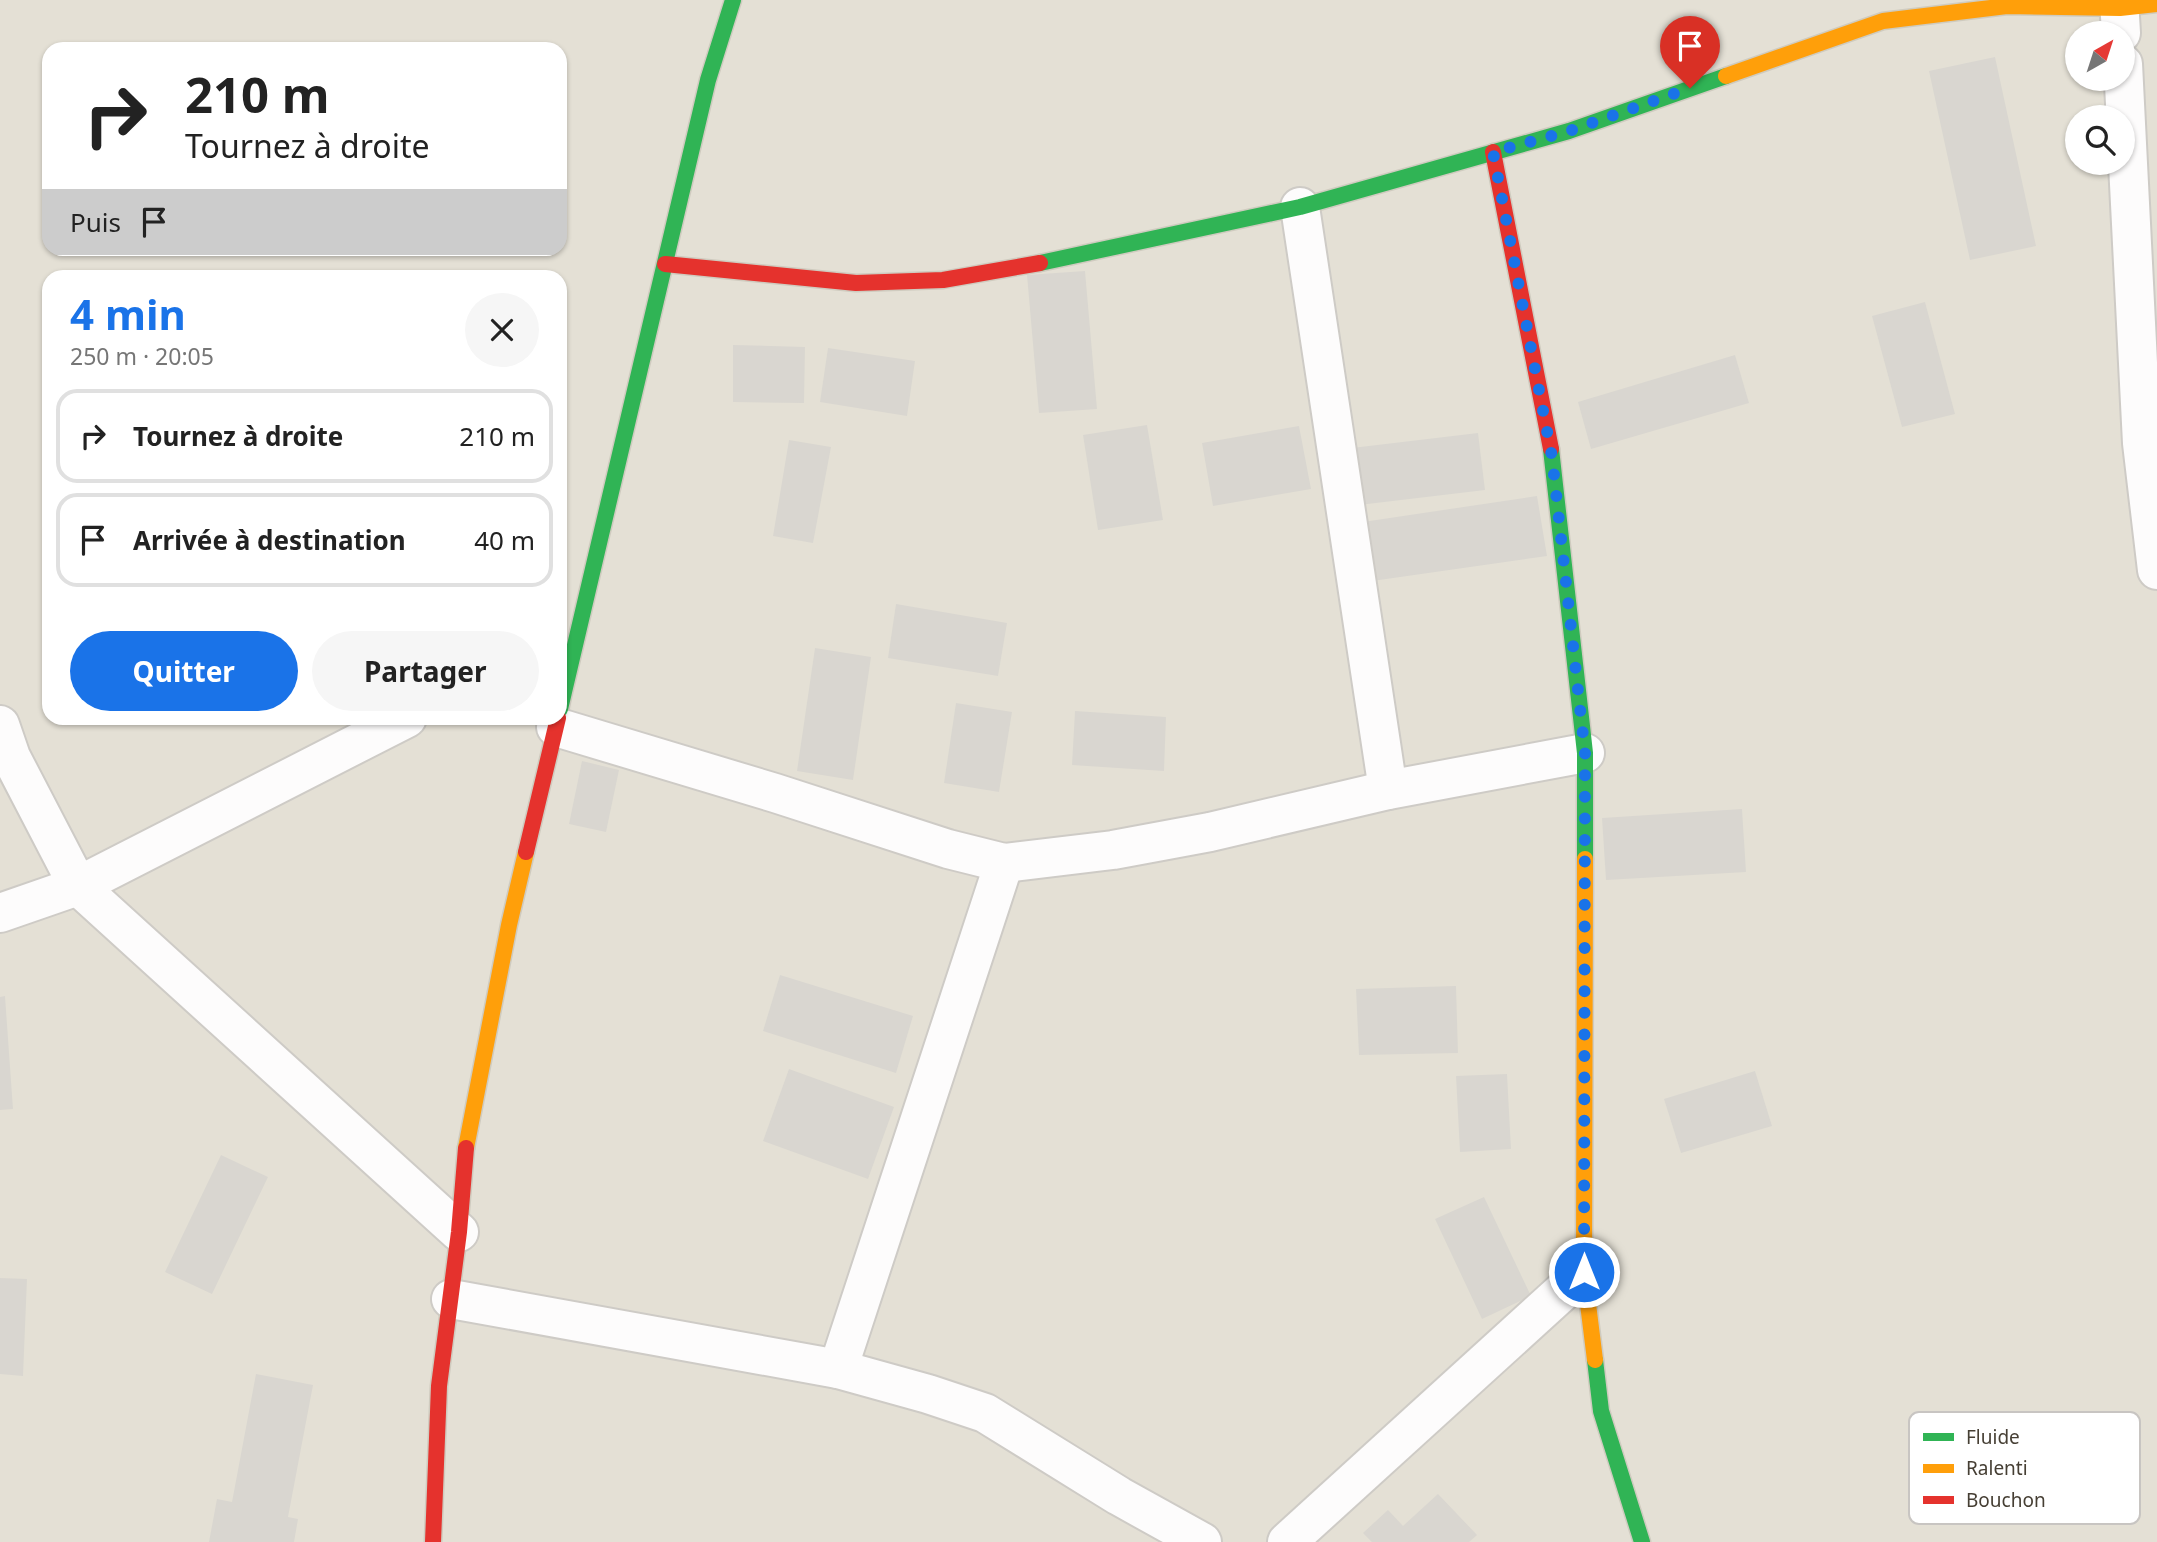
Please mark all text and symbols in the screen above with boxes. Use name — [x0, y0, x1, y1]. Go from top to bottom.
pin — [1660, 16, 1720, 88]
north arrow — [2065, 21, 2135, 91]
map controls — [2065, 21, 2135, 175]
icon: arrive — [1671, 27, 1709, 65]
text: 210 m — [185, 61, 330, 127]
icon: right — [70, 70, 161, 161]
button: search — [2065, 105, 2135, 175]
text: Tournez à droite — [185, 124, 430, 167]
icon: arrive — [135, 203, 173, 241]
text: Puis — [70, 204, 121, 240]
text: 4 min — [70, 285, 186, 342]
button: close — [465, 293, 539, 367]
text: 250 m · 20:05 — [70, 340, 214, 372]
icon: right — [74, 417, 112, 455]
text: Tournez à droite — [133, 418, 343, 454]
text: 210 m — [459, 418, 535, 454]
icon: arrive — [74, 521, 112, 559]
text: Arrivée à destination — [133, 522, 406, 558]
text: 40 m — [474, 522, 535, 558]
button: Quitter — [70, 631, 298, 711]
button: Partager — [312, 631, 539, 711]
position arrow — [1547, 1235, 1621, 1309]
legend — [1909, 1412, 2140, 1524]
text: Fluide — [1966, 1424, 2020, 1450]
text: Ralenti — [1966, 1455, 2028, 1481]
text: Bouchon — [1966, 1487, 2046, 1513]

